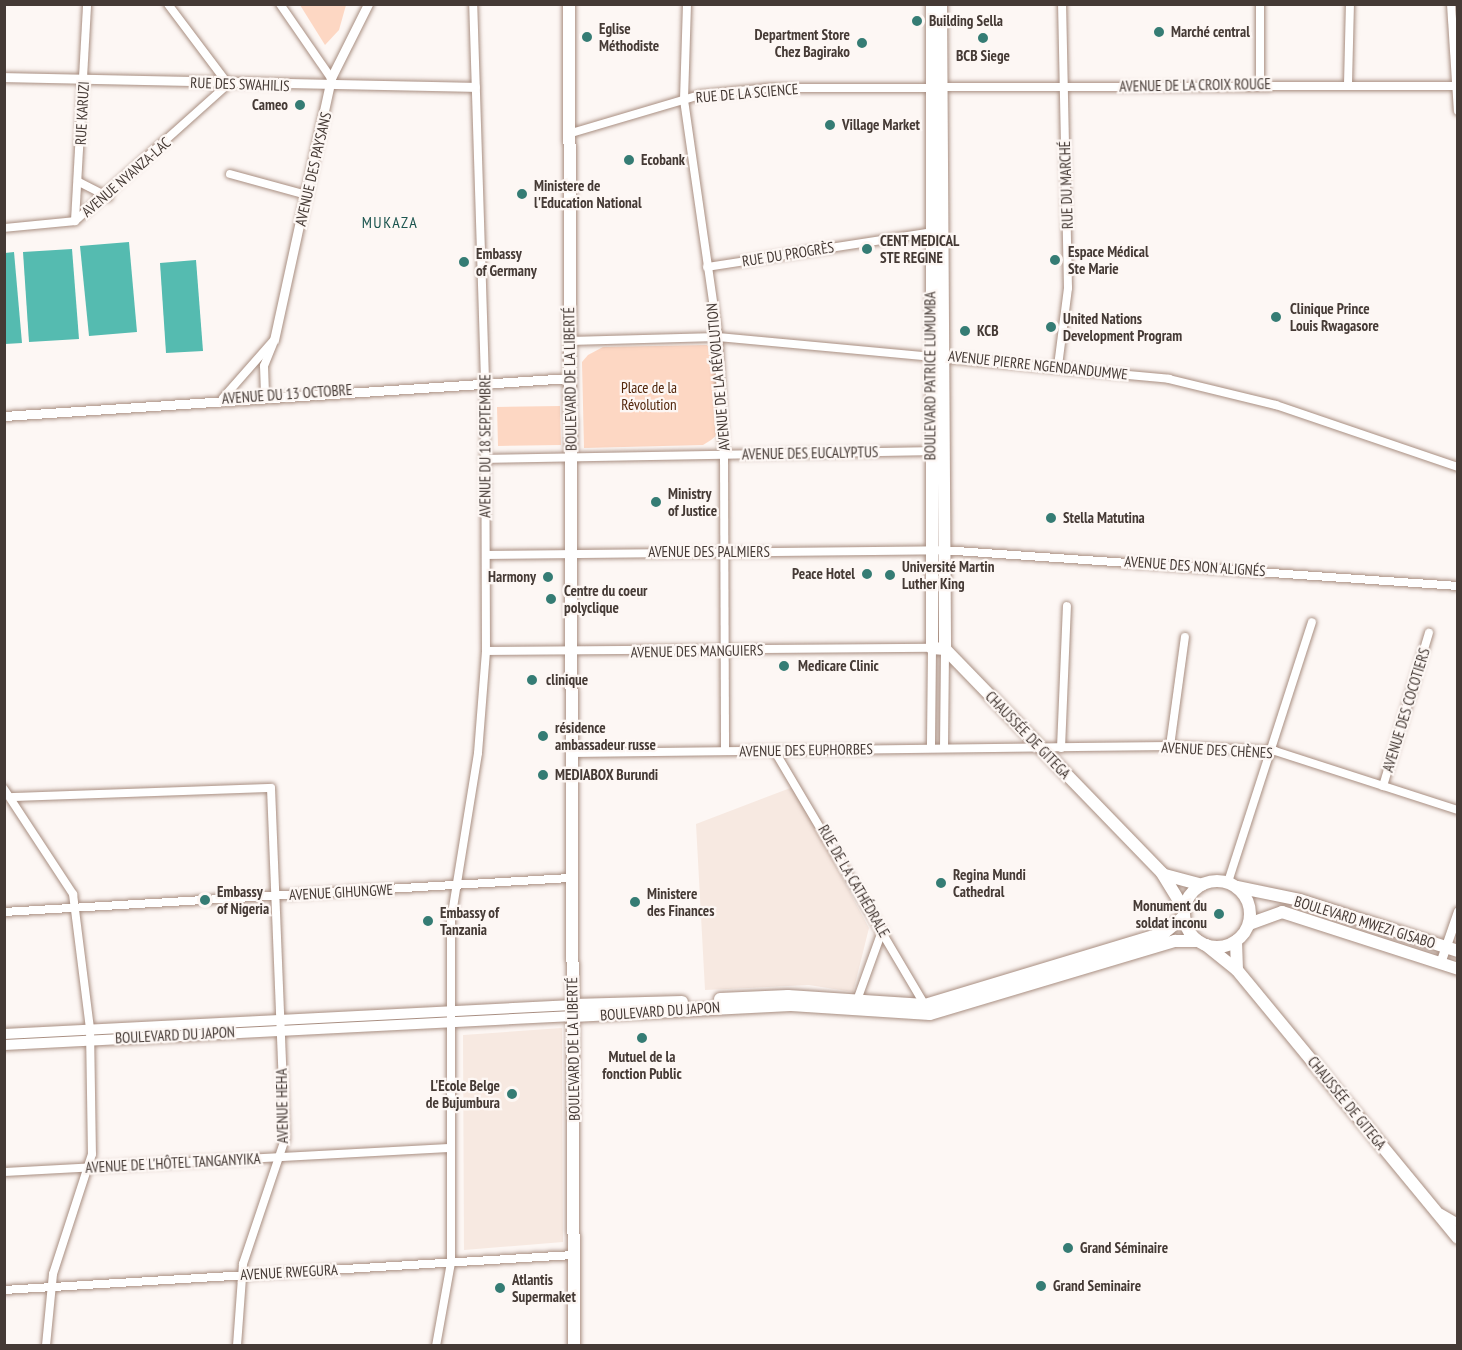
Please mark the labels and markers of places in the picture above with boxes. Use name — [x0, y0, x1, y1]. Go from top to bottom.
place label: Building Sella — [929, 12, 1003, 30]
marker: Building Sella — [910, 14, 924, 28]
place label: Eglise Méthodiste — [599, 19, 659, 54]
place label: Marché central — [1171, 23, 1250, 41]
place label: Department Store Chez Bagirako — [755, 25, 850, 60]
marker: Marché central — [1152, 25, 1166, 39]
marker: Eglise Méthodiste — [580, 30, 594, 44]
marker: BCB Siege — [976, 31, 990, 45]
marker: Department Store Chez Bagirako — [855, 36, 869, 50]
place label: BCB Siege — [956, 47, 1010, 65]
place label: Cameo — [252, 96, 288, 114]
marker: Cameo — [293, 98, 307, 112]
place label: Village Market — [842, 116, 920, 134]
marker: Village Market — [823, 118, 837, 132]
place label: Ecobank — [641, 151, 685, 169]
marker: Ecobank — [622, 153, 636, 167]
place label: Ministere de l'Education National — [534, 176, 642, 211]
marker: Ministere de l'Education National — [515, 187, 529, 201]
place label: CENT MEDICAL STE REGINE — [880, 231, 960, 266]
marker: CENT MEDICAL STE REGINE — [858, 240, 876, 258]
place label: Espace Médical Ste Marie — [1068, 242, 1149, 277]
place label: Embassy of Germany — [476, 244, 537, 279]
marker: Espace Médical Ste Marie — [1046, 251, 1064, 269]
marker: Embassy of Germany — [457, 255, 471, 269]
place label: Clinique Prince Louis Rwagasore — [1290, 299, 1379, 334]
marker: Clinique Prince Louis Rwagasore — [1267, 308, 1285, 326]
place label: United Nations Development Program — [1063, 309, 1182, 344]
marker: United Nations Development Program — [1044, 320, 1058, 334]
place label: KCB — [977, 322, 999, 340]
marker: KCB — [958, 324, 972, 338]
place label: Ministry of Justice — [668, 484, 717, 519]
marker: Ministry of Justice — [649, 495, 663, 509]
place label: Stella Matutina — [1063, 509, 1145, 527]
marker: Stella Matutina — [1044, 511, 1058, 525]
place label: Université Martin Luther King — [902, 557, 994, 592]
place label: Peace Hotel — [792, 565, 855, 583]
marker: Peace Hotel — [860, 567, 874, 581]
place label: Harmony — [488, 568, 536, 586]
marker: Université Martin Luther King — [883, 568, 897, 582]
marker: Harmony — [541, 570, 555, 584]
place label: Centre du coeur polyclique — [564, 581, 648, 616]
marker: Centre du coeur polyclique — [542, 590, 560, 608]
marker: Medicare Clinic — [775, 657, 793, 675]
place label: Medicare Clinic — [798, 657, 879, 675]
marker: clinique — [523, 671, 541, 689]
place label: clinique — [546, 671, 588, 689]
place label: résidence ambassadeur russe — [555, 718, 656, 753]
marker: résidence ambassadeur russe — [536, 729, 550, 743]
place label: MEDIABOX Burundi — [555, 766, 659, 784]
marker: MEDIABOX Burundi — [536, 768, 550, 782]
place label: Regina Mundi Cathedral — [953, 865, 1026, 900]
marker: Regina Mundi Cathedral — [934, 876, 948, 890]
place label: Embassy of Nigeria — [217, 882, 269, 917]
place label: Ministere des Finances — [647, 884, 714, 919]
marker: Embassy of Nigeria — [198, 893, 212, 907]
marker: Ministere des Finances — [628, 895, 642, 909]
place label: Monument du soldat inconu — [1133, 896, 1207, 931]
place label: Embassy of Tanzania — [440, 903, 499, 938]
marker: Monument du soldat inconu — [1212, 907, 1226, 921]
marker: Embassy of Tanzania — [421, 914, 435, 928]
marker: Mutuel de la fonction Public — [635, 1031, 649, 1045]
place label: Mutuel de la fonction Public — [602, 1047, 682, 1082]
place label: L'Ecole Belge de Bujumbura — [426, 1076, 500, 1111]
marker: L'Ecole Belge de Bujumbura — [505, 1087, 519, 1101]
place label: Grand Séminaire — [1080, 1239, 1168, 1257]
marker: Grand Séminaire — [1061, 1241, 1075, 1255]
place label: Atlantis Supermaket — [512, 1270, 576, 1305]
place label: Grand Seminaire — [1053, 1277, 1141, 1295]
marker: Grand Seminaire — [1034, 1279, 1048, 1293]
marker: Atlantis Supermaket — [493, 1281, 507, 1295]

